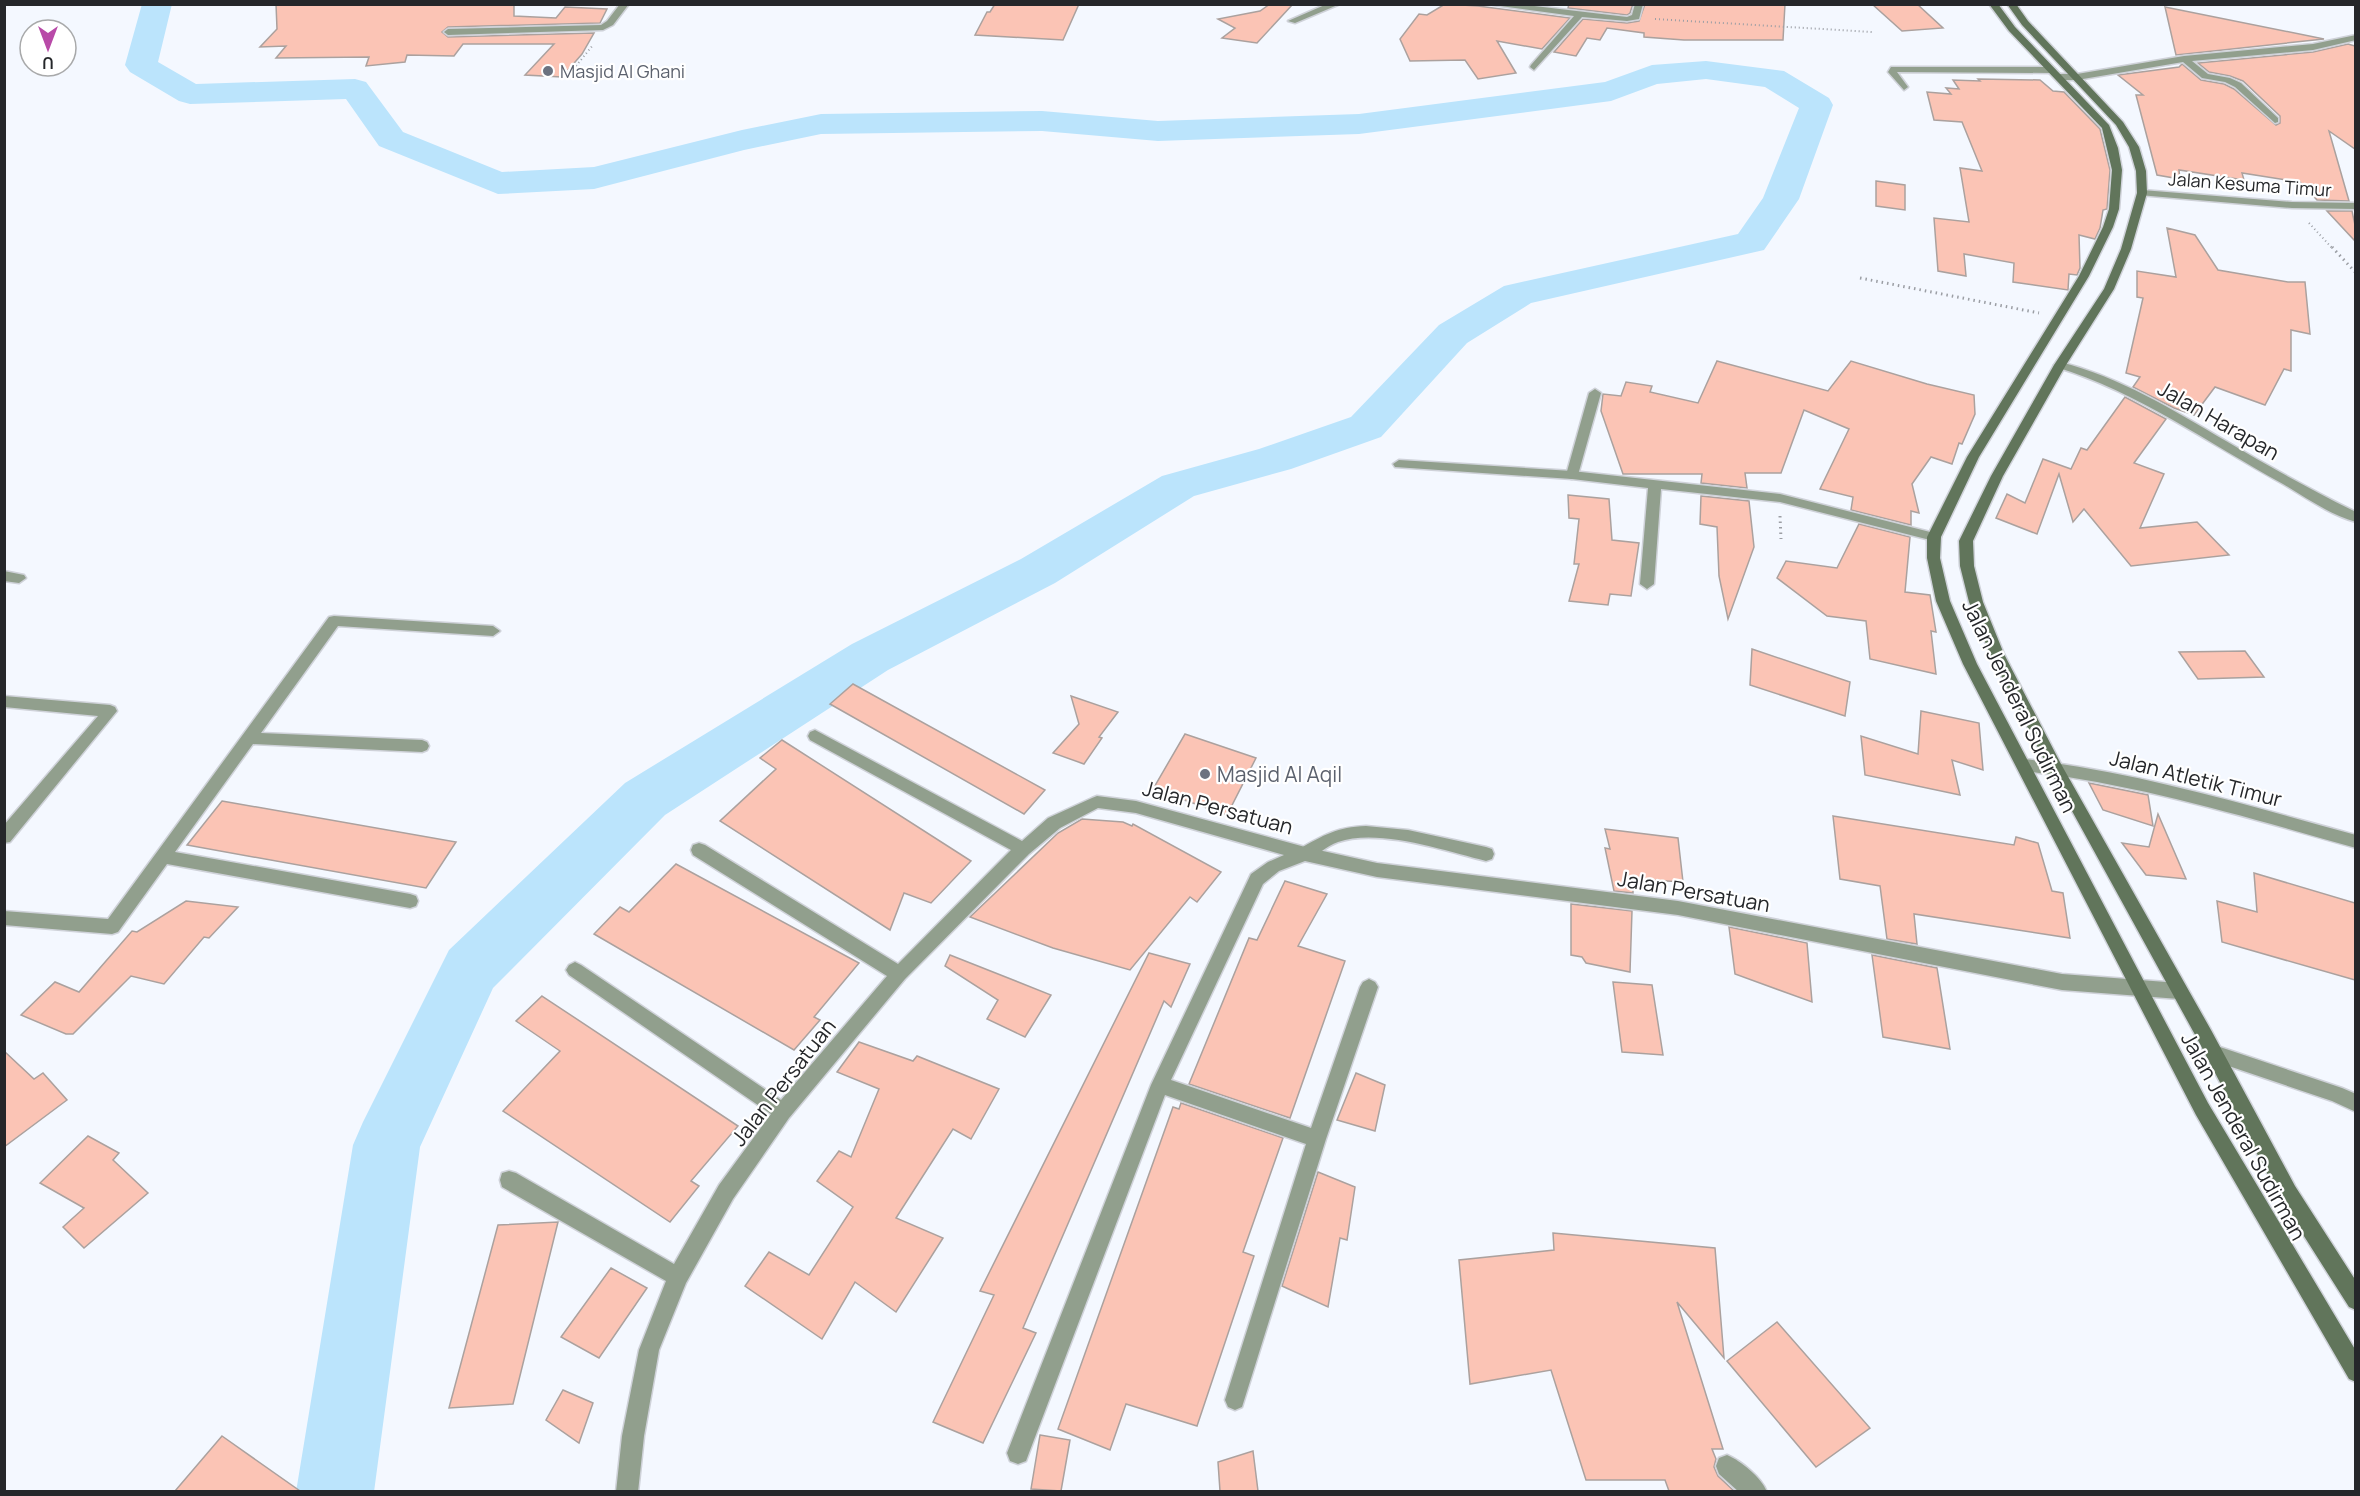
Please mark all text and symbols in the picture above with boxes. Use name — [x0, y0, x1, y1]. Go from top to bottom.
north arrow — [18, 18, 78, 78]
text: U — [42, 52, 54, 74]
place label: Masjid Al Ghani — [560, 59, 685, 83]
marker: Masjid Al Ghani — [541, 64, 555, 78]
street label: Jalan Kesuma Timur — [2168, 166, 2333, 202]
street label: Jalan Harapan — [2153, 374, 2285, 466]
street label: Jalan Jenderal Sudirman — [1956, 595, 2084, 817]
street label: Jalan Atletik Timur — [2107, 743, 2285, 813]
place label: Masjid Al Aqil — [1217, 760, 1342, 788]
marker: Masjid Al Aqil — [1198, 767, 1212, 781]
street label: Jalan Persatuan — [1140, 773, 1296, 841]
street label: Jalan Persatuan — [1616, 864, 1772, 918]
street label: Jalan Persatuan — [724, 1013, 842, 1151]
street label: Jalan Jenderal Sudirman — [2175, 1027, 2313, 1245]

